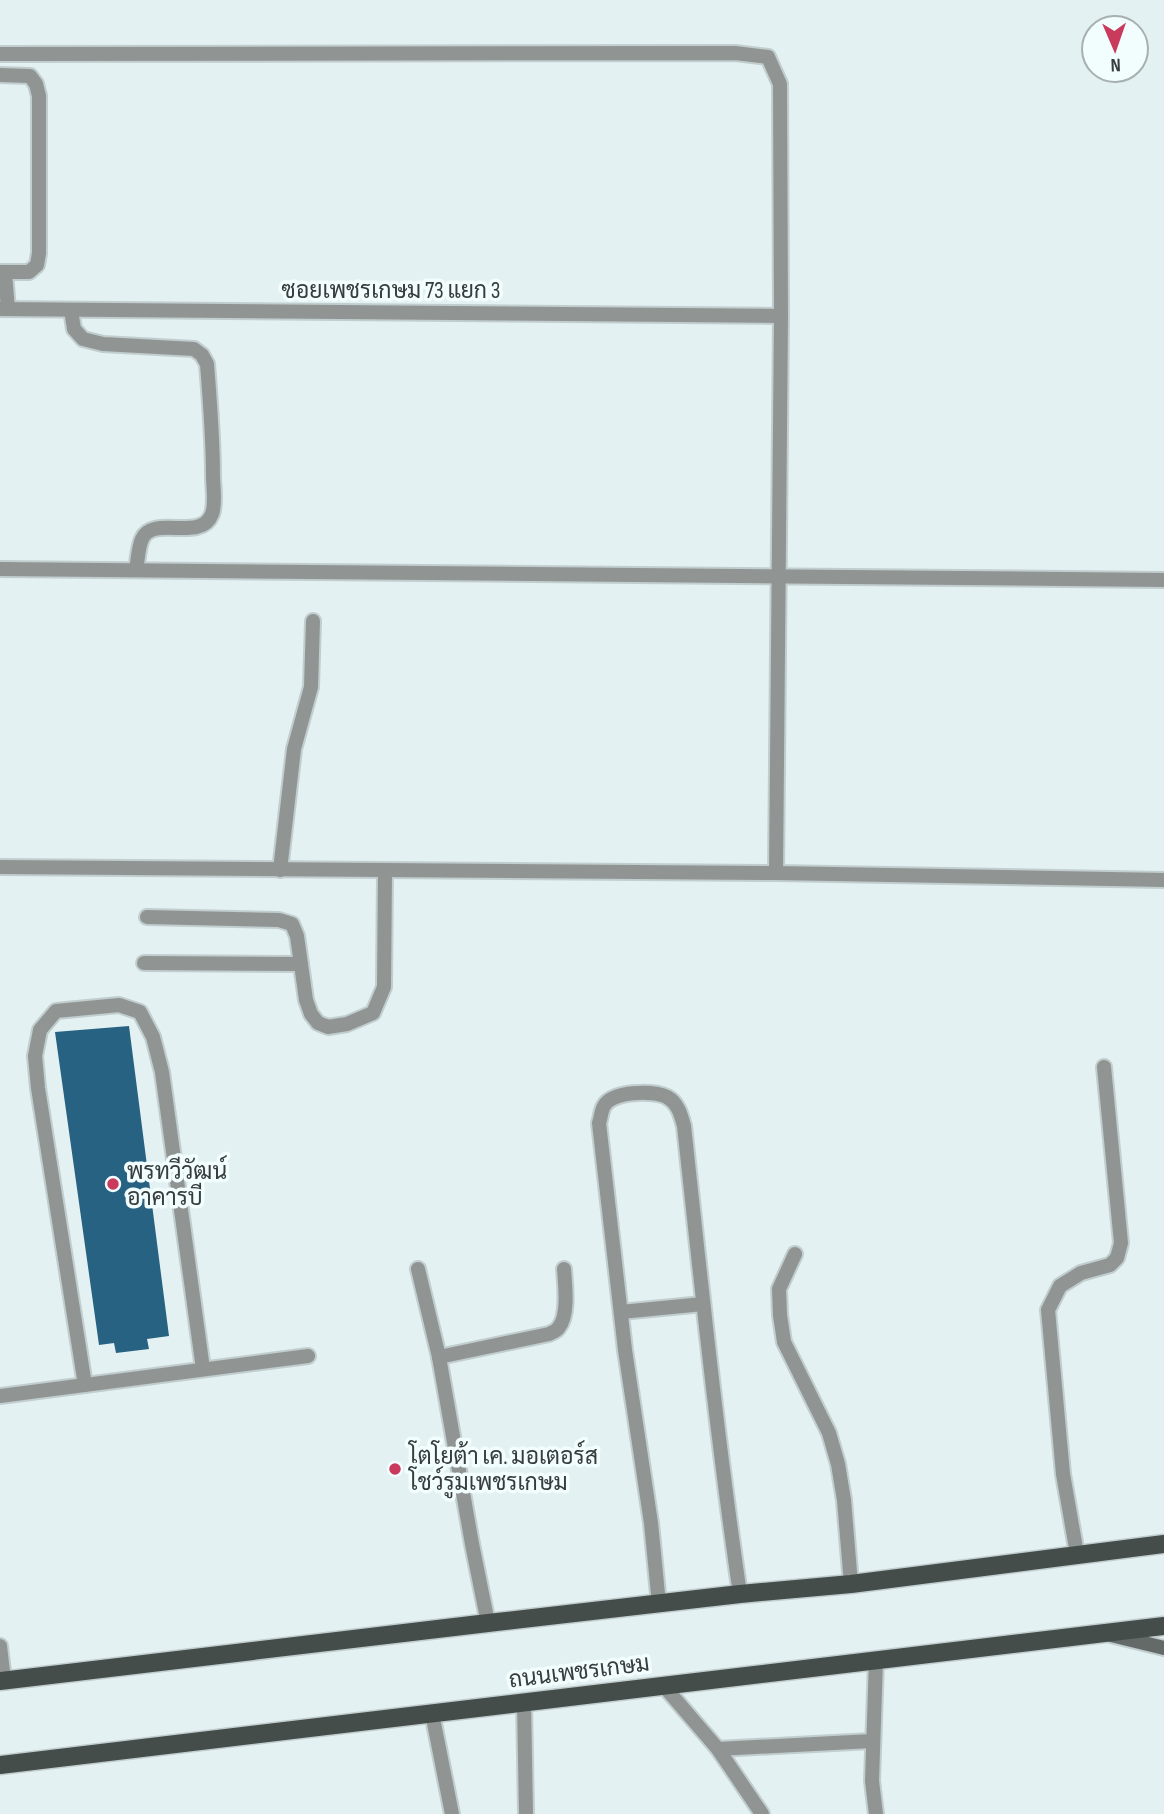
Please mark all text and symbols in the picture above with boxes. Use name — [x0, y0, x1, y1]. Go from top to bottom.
north arrow — [1080, 14, 1150, 84]
text: N — [1110, 53, 1121, 76]
street label: ซอยเพชรเกษม 73 แยก 3 — [282, 277, 500, 305]
place label: พรทวีวัฒน์ อาคารบี — [127, 1155, 227, 1212]
marker: พรทวีวัฒน์ อาคารบี — [105, 1176, 121, 1192]
place label: โตโยต้า เค. มอเตอร์ส โชว์รูมเพชรเกษม — [407, 1440, 598, 1499]
marker: โตโยต้า เค. มอเตอร์ส โชว์รูมเพชรเกษม — [387, 1461, 403, 1477]
street label: ถนนเพชรเกษม — [507, 1649, 651, 1695]

